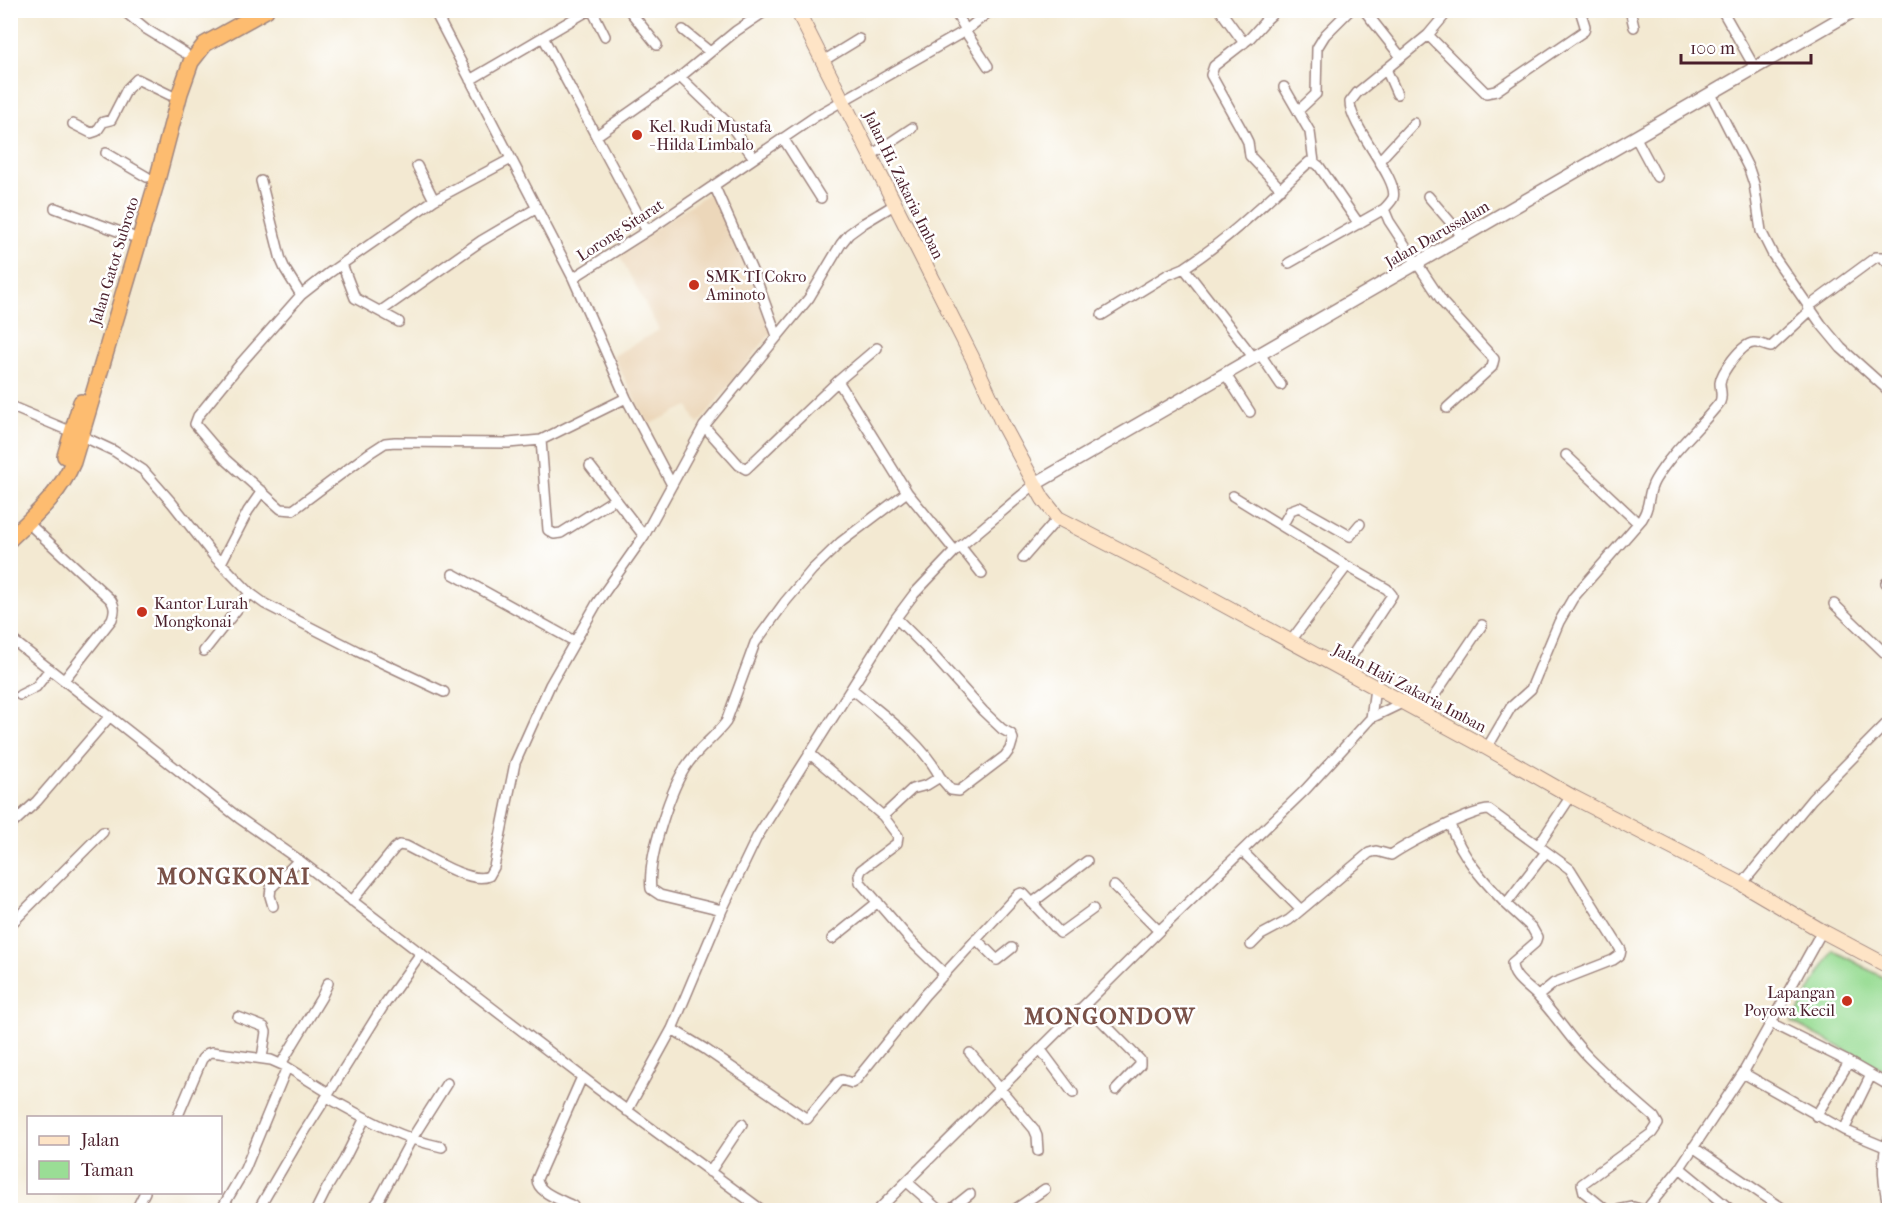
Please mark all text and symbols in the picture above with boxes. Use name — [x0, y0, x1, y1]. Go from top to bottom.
scale bar — [1681, 27, 1812, 65]
text: 100 m — [1690, 38, 1735, 59]
street label: Jalan Hi. Zakaria Imban — [859, 106, 948, 263]
place label: Kel. Rudi Mustafa - Hilda Limbalo — [649, 117, 772, 154]
marker: Kel. Rudi Mustafa - Hilda Limbalo — [630, 128, 644, 142]
street label: Jalan Gatot Subroto — [85, 195, 143, 329]
street label: Lorong Sitarat — [573, 195, 667, 265]
street label: Jalan Darussalam — [1380, 196, 1493, 273]
place label: SMK TI Cokro Aminoto — [705, 267, 806, 304]
marker: SMK TI Cokro Aminoto — [687, 278, 701, 292]
place label: Kantor Lurah Mongkonai — [154, 594, 248, 631]
marker: Kantor Lurah Mongkonai — [135, 605, 149, 619]
street label: Jalan Haji Zakaria Imban — [1328, 639, 1490, 737]
district label: MONGKONAI — [156, 864, 311, 890]
place label: Lapangan Poyowa Kecil — [1744, 983, 1836, 1020]
marker: Lapangan Poyowa Kecil — [1840, 994, 1854, 1008]
district label: MONGONDOW — [1023, 1004, 1196, 1030]
legend — [27, 1116, 222, 1194]
text: Jalan — [79, 1130, 120, 1151]
text: Taman — [81, 1160, 134, 1181]

